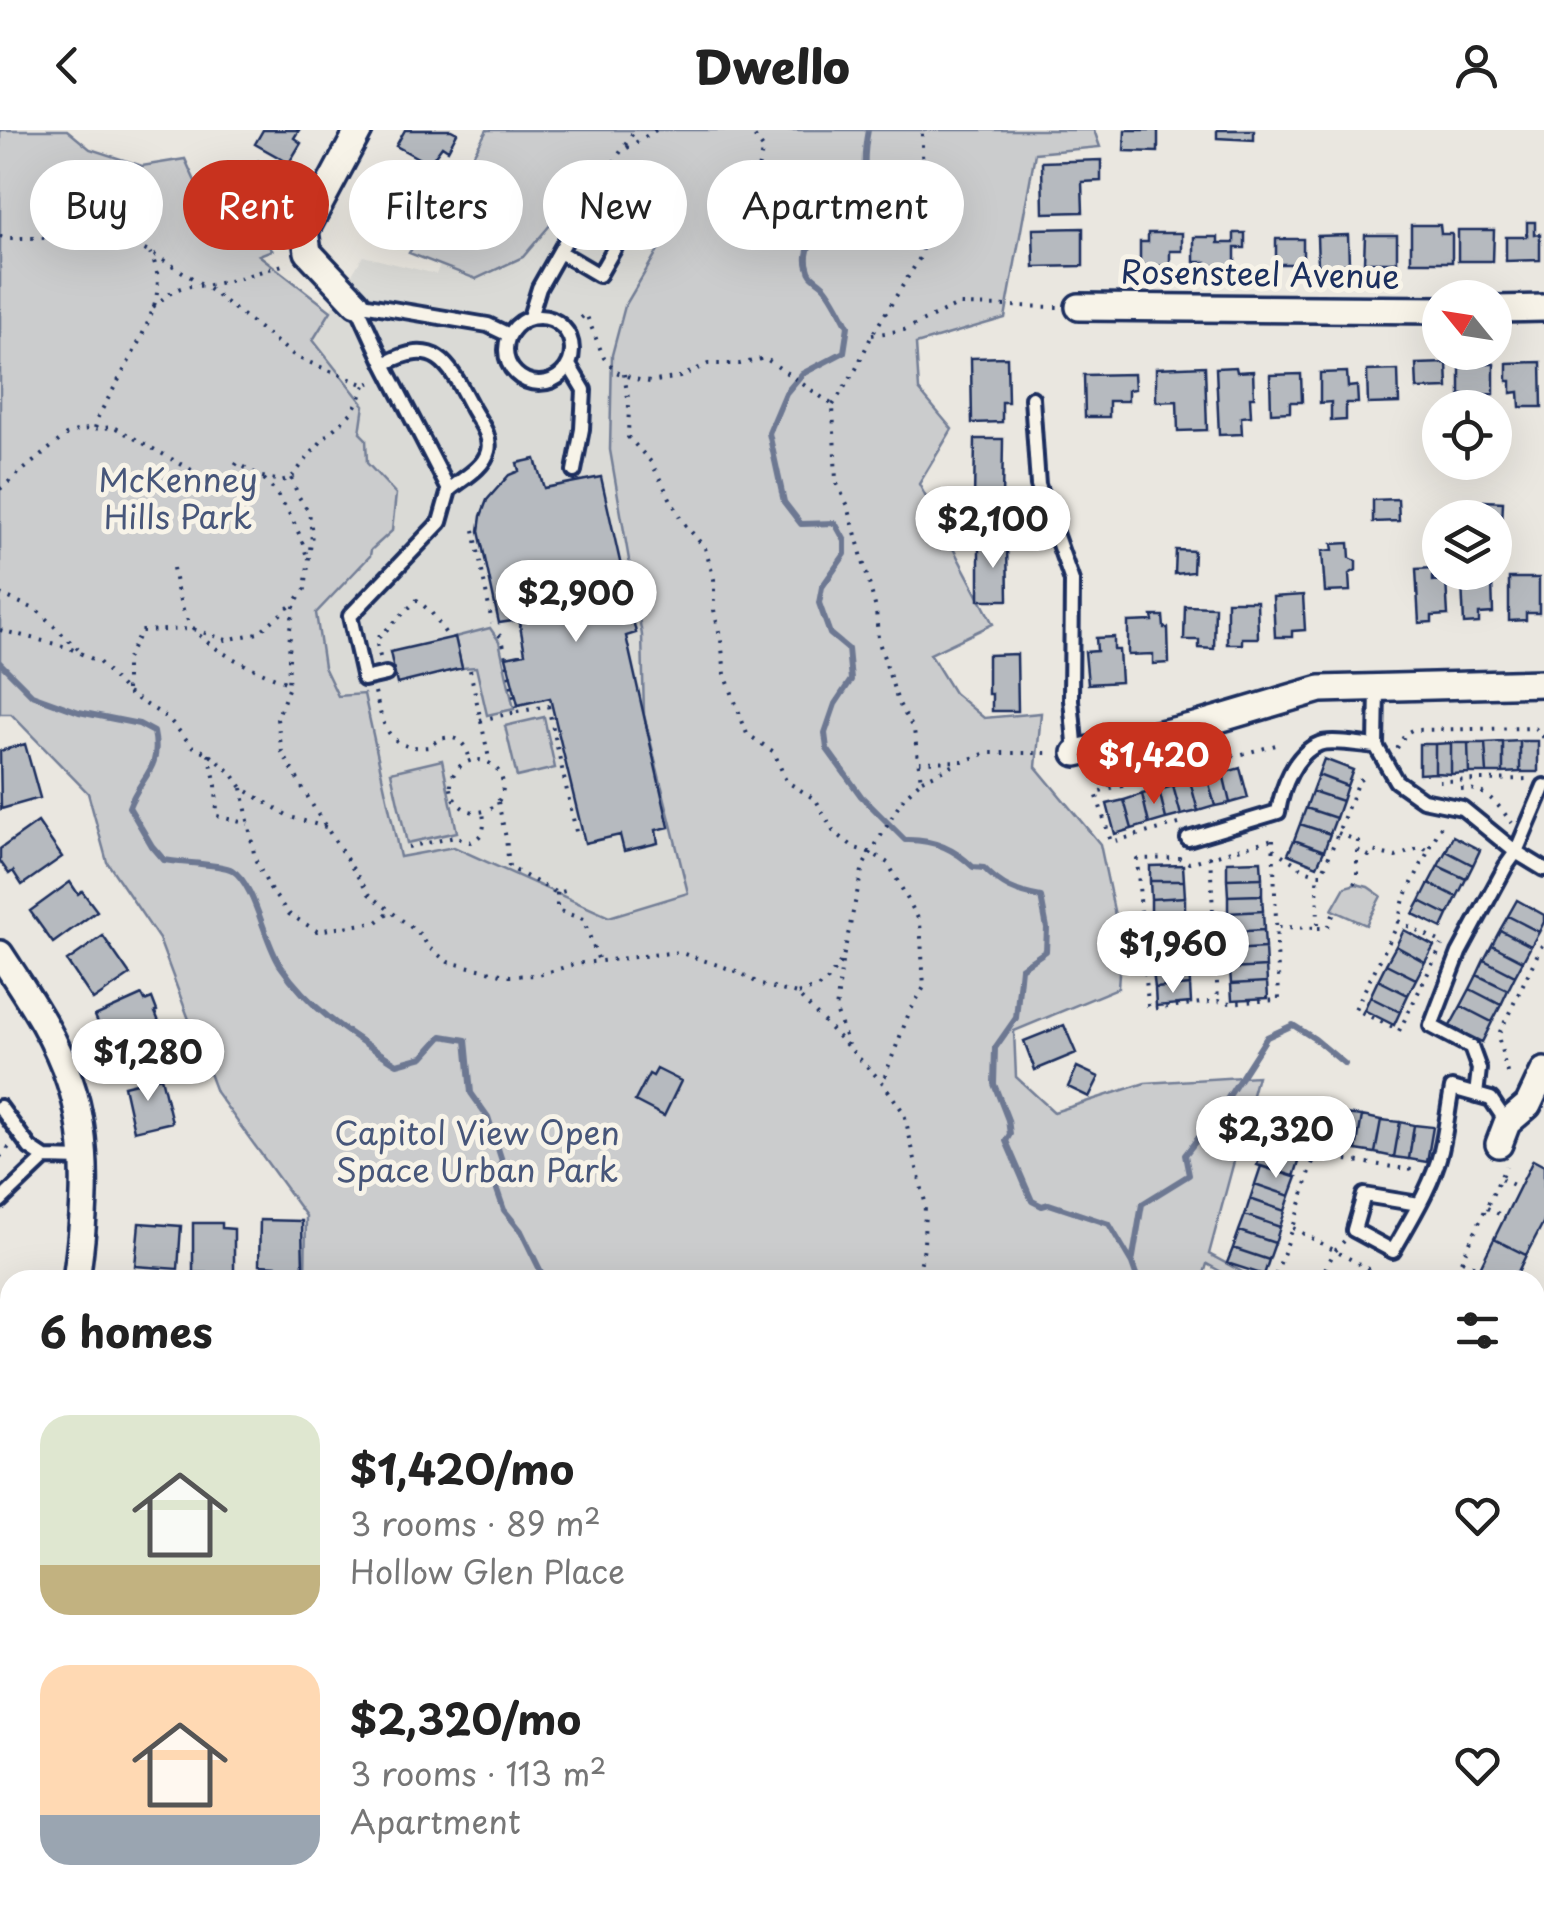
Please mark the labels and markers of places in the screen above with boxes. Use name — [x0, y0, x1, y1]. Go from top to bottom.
pin: $2,100 — [912, 486, 1074, 571]
pin: $2,900 — [495, 560, 657, 645]
pin: $1,420 — [1073, 722, 1235, 807]
pin: $1,960 — [1092, 911, 1254, 996]
pin: $1,280 — [67, 1019, 229, 1104]
pin: $2,320 — [1195, 1096, 1357, 1181]

